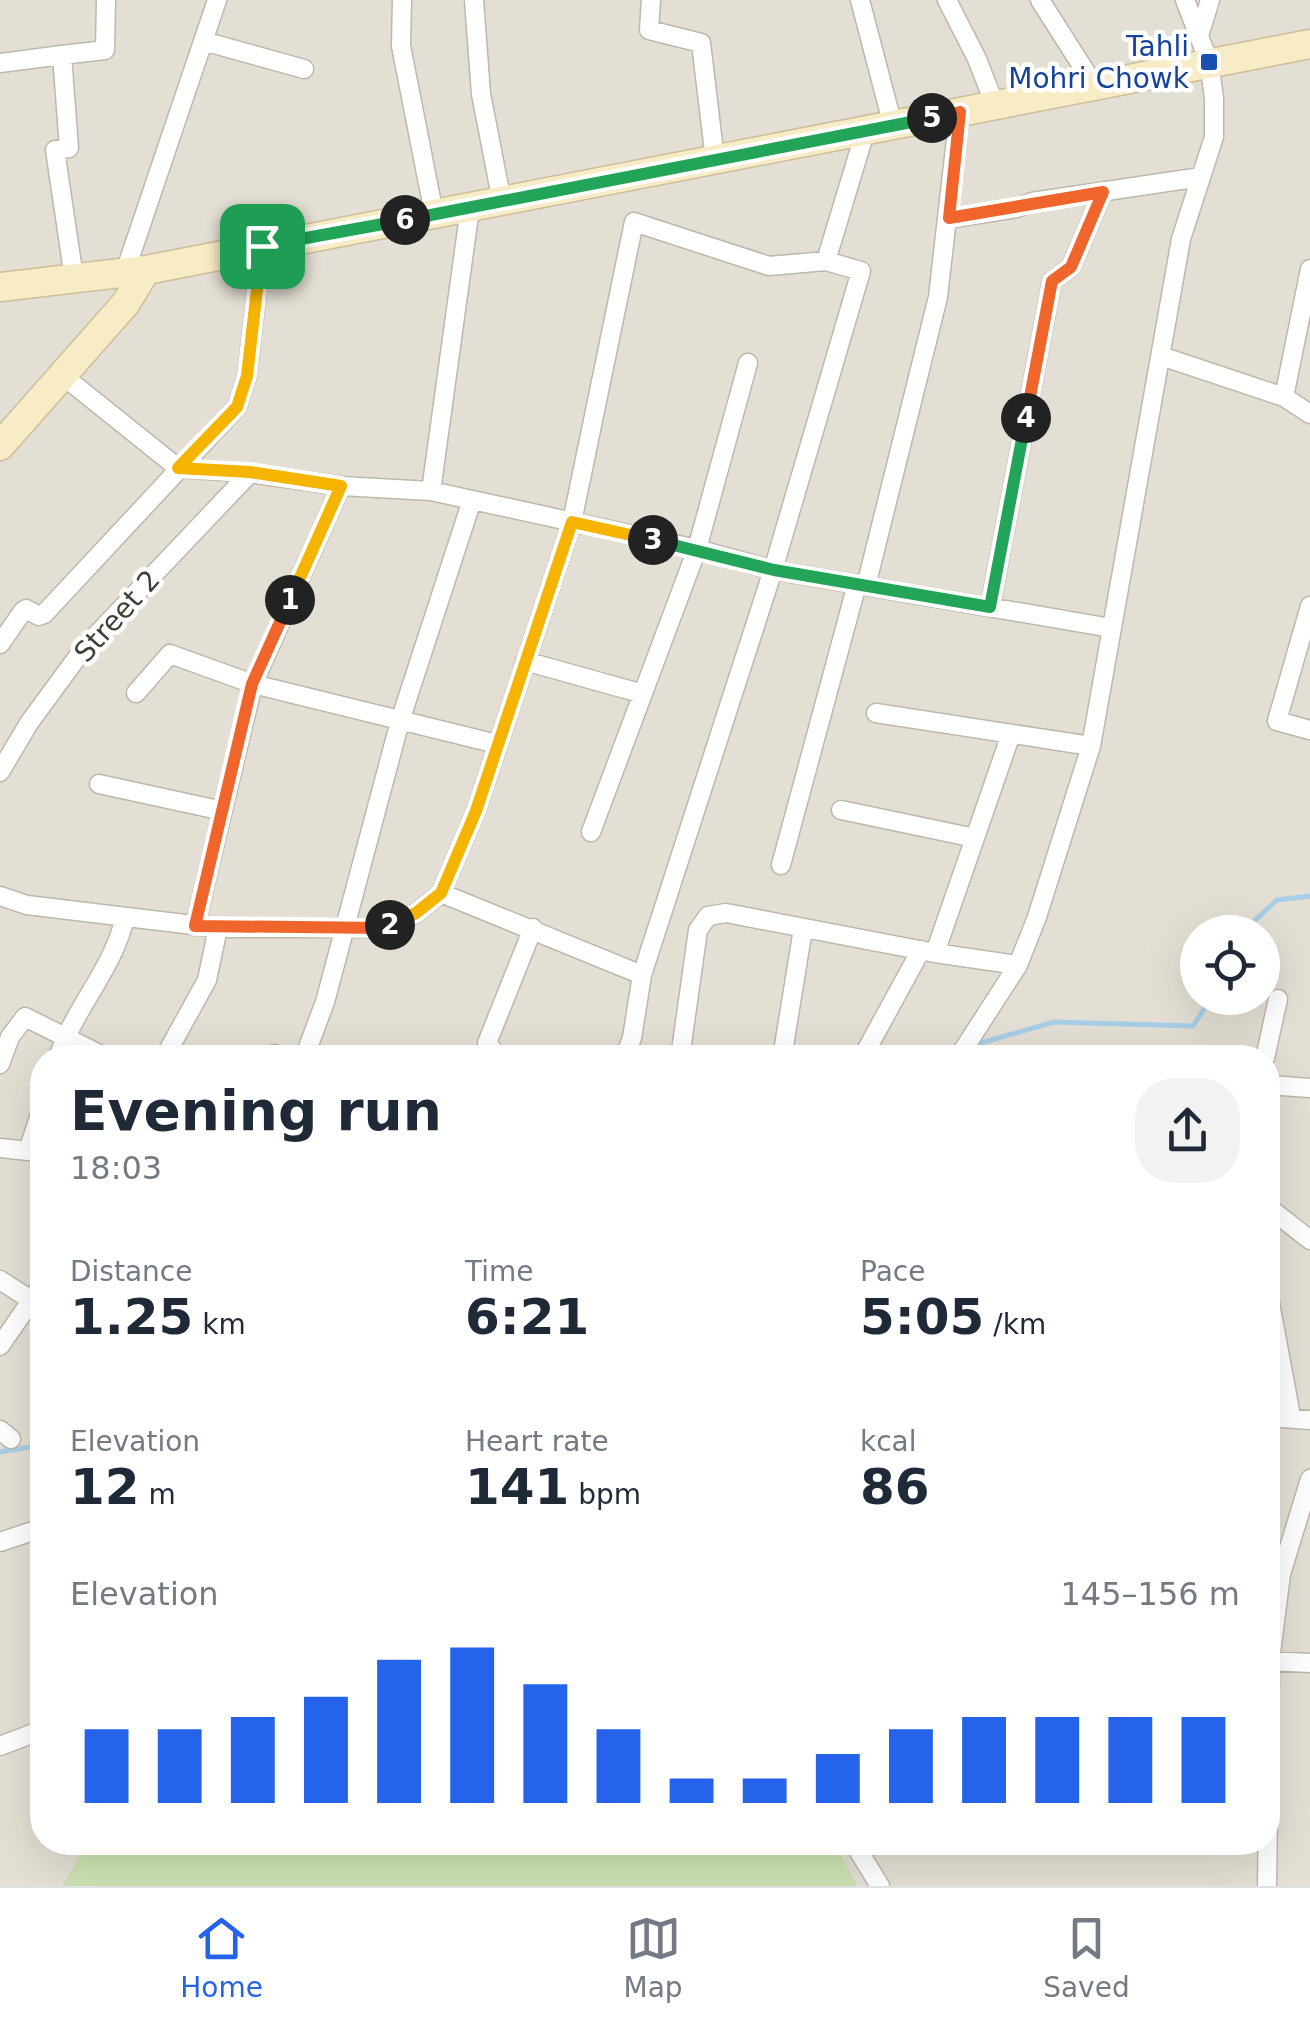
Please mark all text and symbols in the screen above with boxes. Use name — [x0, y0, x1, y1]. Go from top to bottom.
place label: Tahli Mohri Chowk — [1008, 30, 1190, 95]
marker: Tahli Mohri Chowk — [1198, 51, 1220, 73]
pin: 5 — [907, 93, 957, 143]
text: 5 — [922, 101, 942, 134]
pin: 6 — [380, 195, 430, 245]
text: 6 — [395, 203, 415, 236]
pin — [220, 204, 305, 289]
icon: arrive — [235, 219, 290, 274]
pin: 4 — [1001, 393, 1051, 443]
text: 4 — [1016, 401, 1036, 434]
pin: 3 — [628, 515, 678, 565]
text: 3 — [643, 523, 663, 556]
street label: Street 2 — [67, 563, 167, 669]
pin: 1 — [265, 575, 315, 625]
text: 1 — [280, 583, 300, 616]
pin: 2 — [365, 900, 415, 950]
text: 2 — [380, 908, 400, 941]
map controls — [1180, 915, 1280, 1015]
button: locate — [1180, 915, 1280, 1015]
button: share — [1135, 1078, 1240, 1183]
text: Evening run — [70, 1079, 442, 1143]
text: 18:03 — [70, 1149, 162, 1187]
text: Distance — [70, 1255, 192, 1288]
text: Time — [465, 1255, 534, 1288]
text: Pace — [860, 1255, 925, 1288]
text: 1.25 — [70, 1288, 193, 1346]
text: 6:21 — [465, 1288, 589, 1346]
text: 5:05 — [860, 1288, 984, 1346]
text: km — [193, 1308, 246, 1341]
text: /km — [984, 1308, 1046, 1341]
text: Elevation — [70, 1425, 200, 1458]
text: Heart rate — [465, 1425, 609, 1458]
text: kcal — [860, 1425, 917, 1458]
text: 12 — [70, 1458, 140, 1516]
text: 141 — [465, 1458, 569, 1516]
text: 86 — [860, 1458, 930, 1516]
text: m — [140, 1478, 176, 1511]
text: bpm — [569, 1478, 641, 1511]
text: Elevation — [70, 1575, 219, 1613]
text: 145–156 m — [1061, 1575, 1240, 1613]
tab: Home — [180, 1911, 263, 2004]
tab: Map — [624, 1911, 683, 2004]
tab: Saved — [1043, 1911, 1130, 2004]

